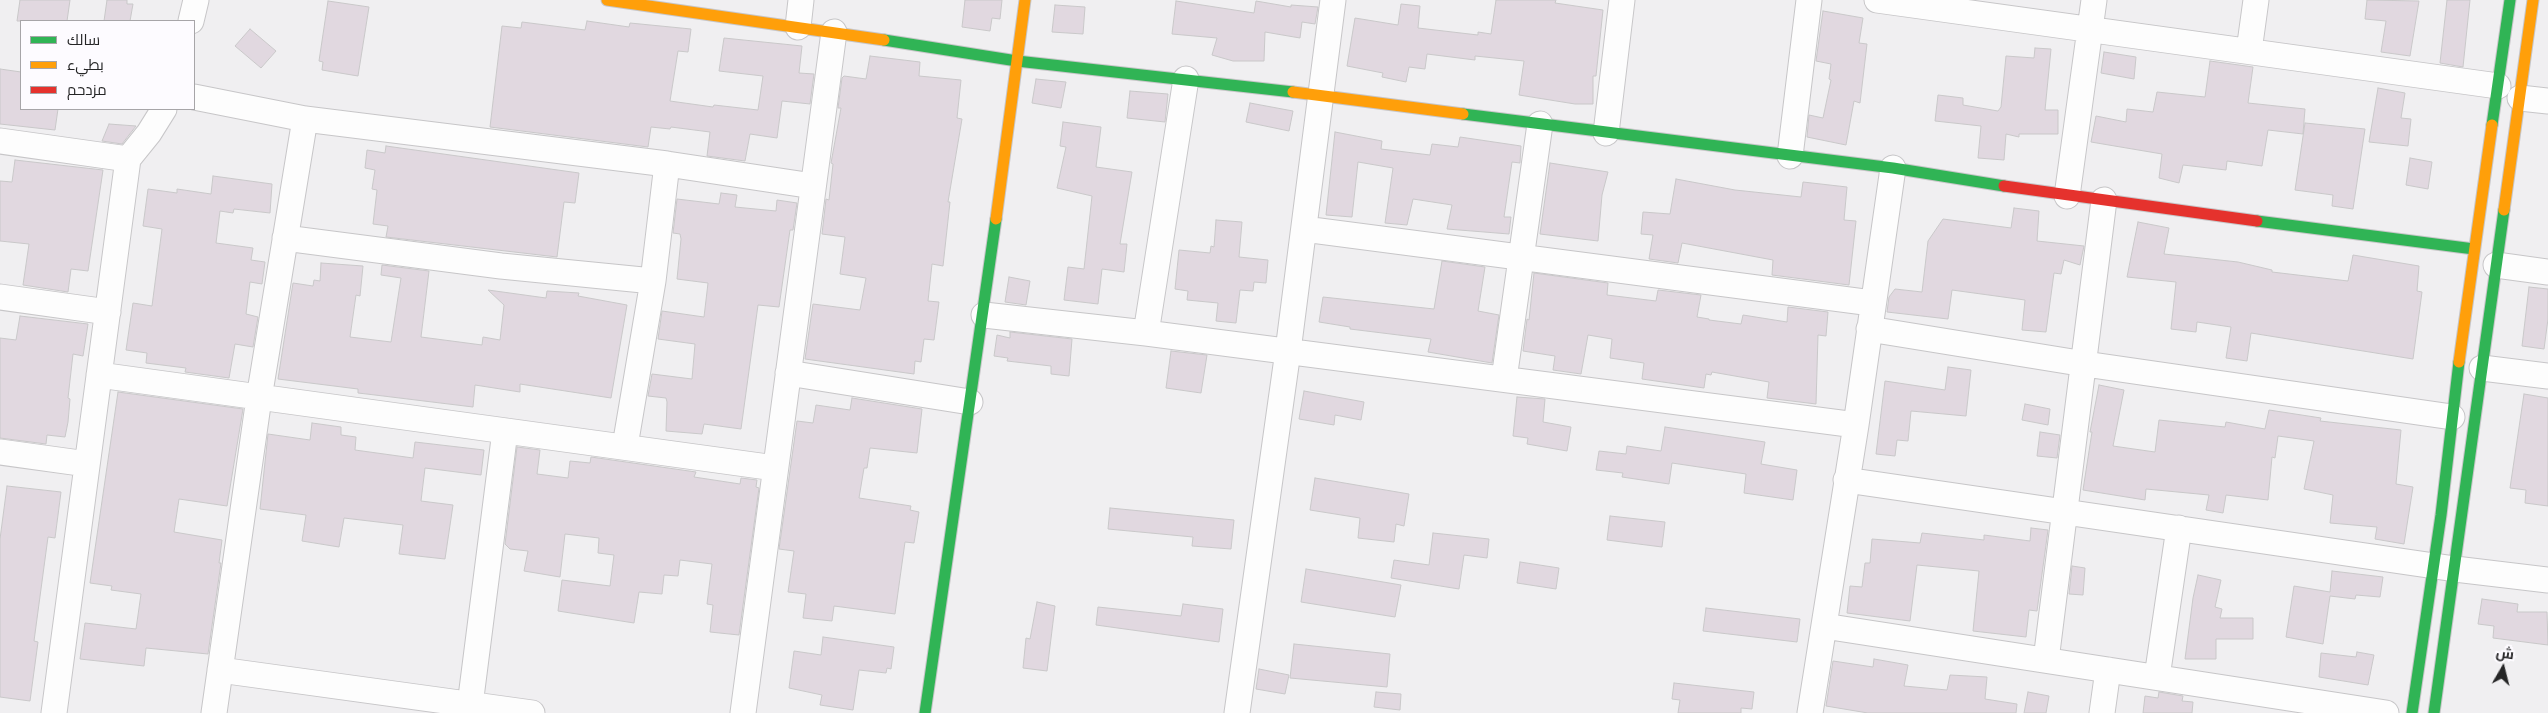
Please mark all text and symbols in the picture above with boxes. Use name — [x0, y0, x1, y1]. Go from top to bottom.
legend — [20, 20, 195, 110]
text: سالك — [67, 29, 100, 50]
text: بطيء — [67, 54, 104, 75]
text: مزدحم — [67, 79, 107, 100]
text: ش — [2495, 642, 2515, 663]
north arrow — [2478, 643, 2528, 693]

